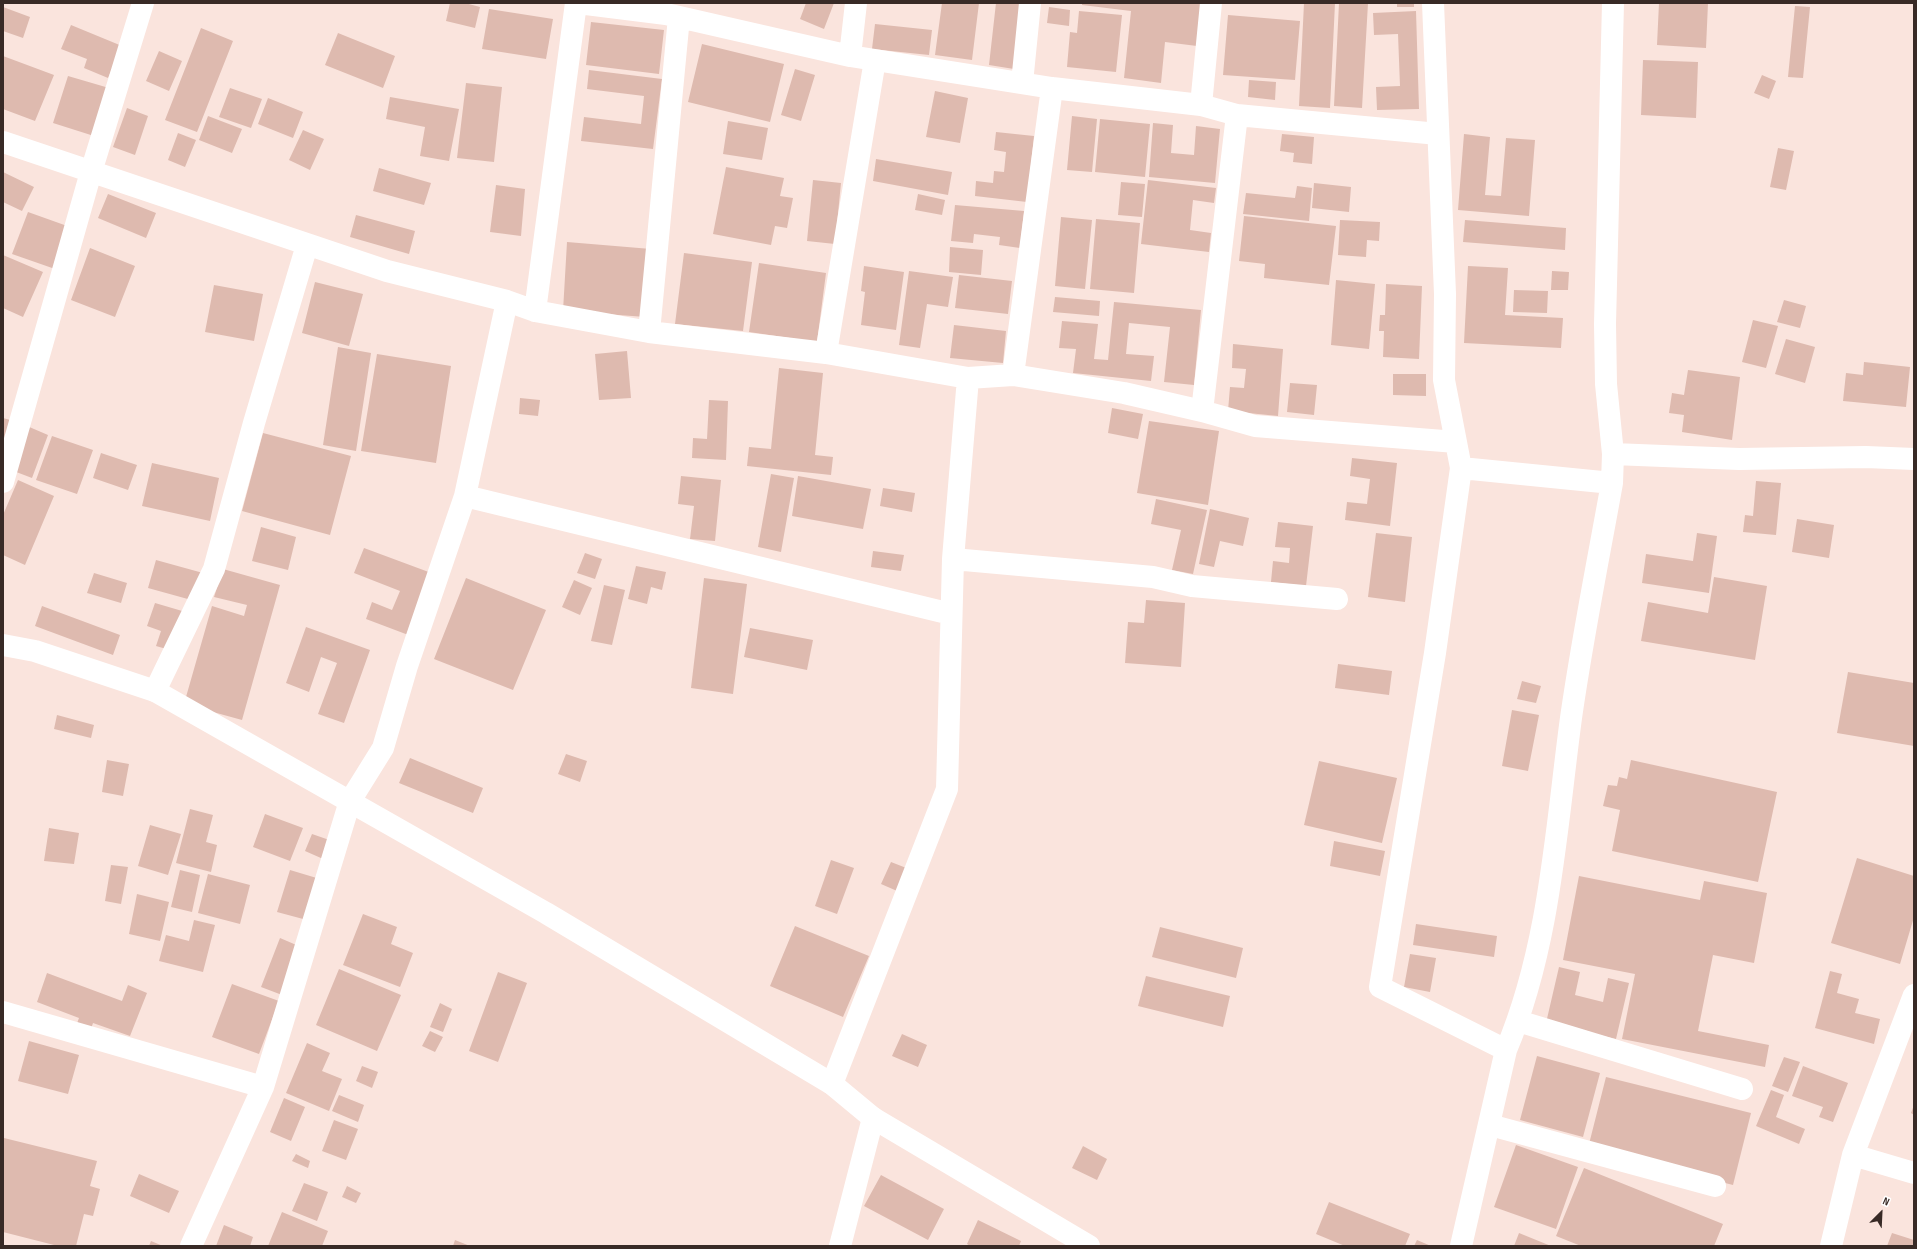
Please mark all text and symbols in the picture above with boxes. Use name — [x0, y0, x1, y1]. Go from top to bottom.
north arrow — [1861, 1193, 1901, 1233]
text: N — [1881, 1194, 1891, 1209]

